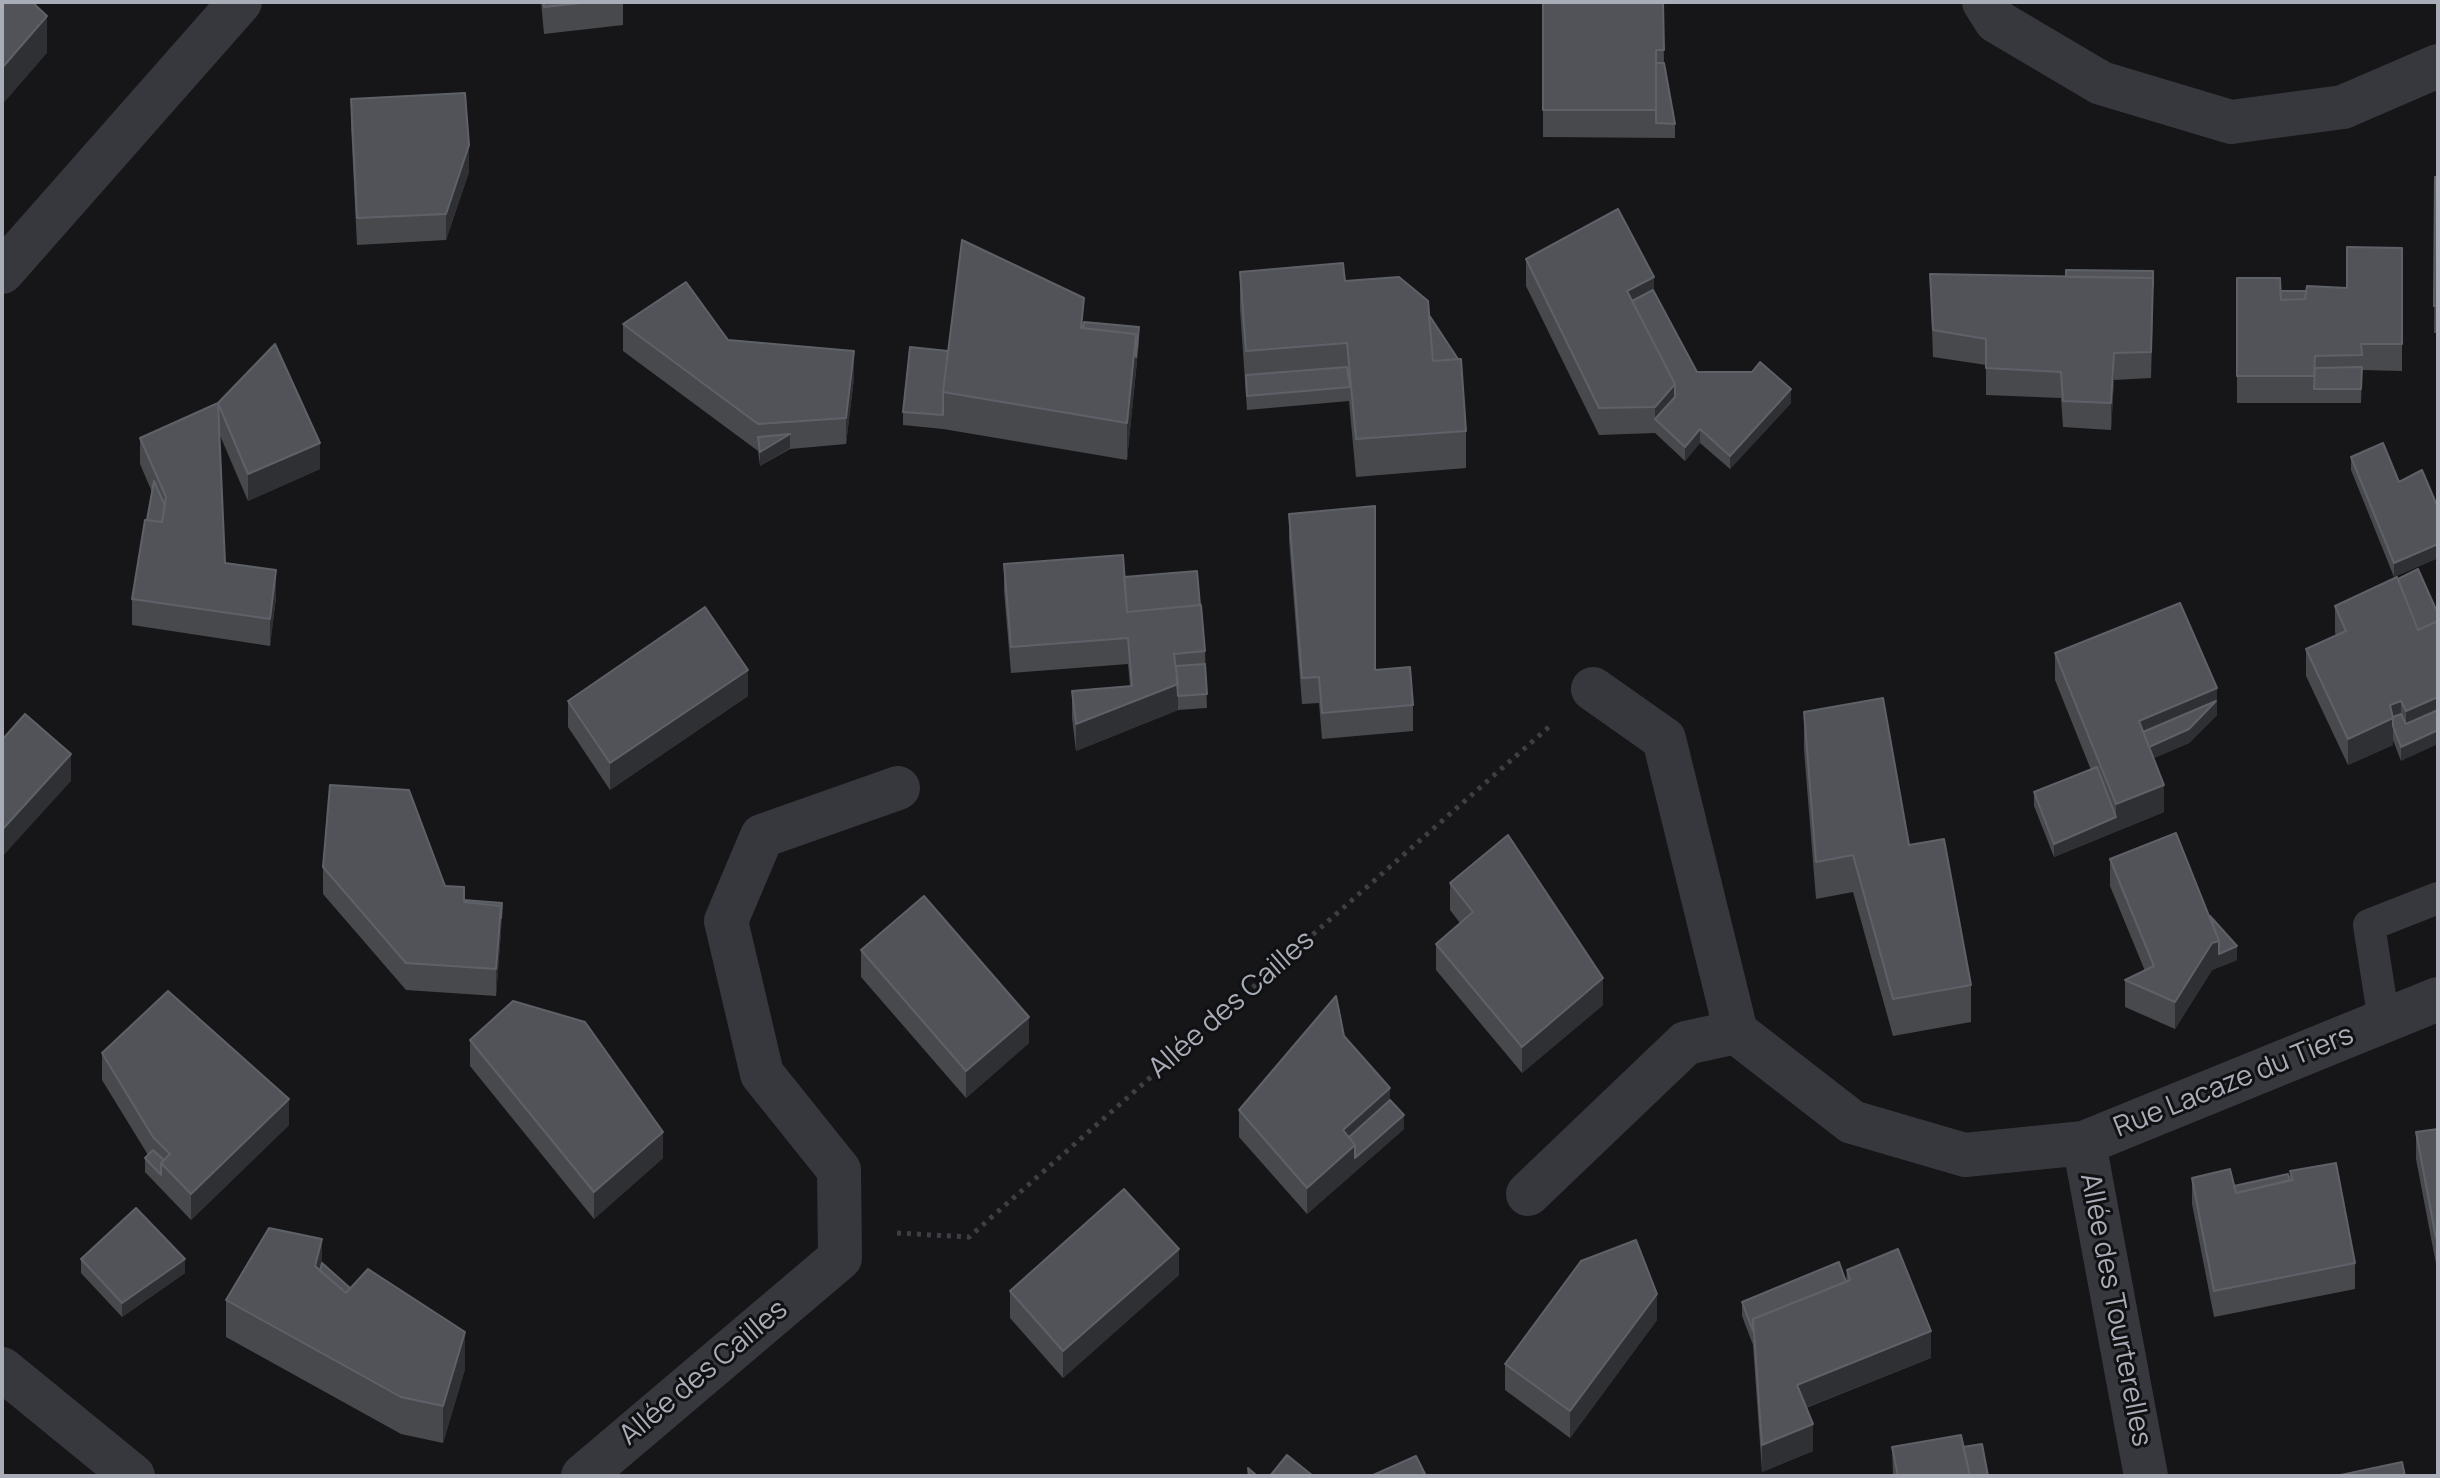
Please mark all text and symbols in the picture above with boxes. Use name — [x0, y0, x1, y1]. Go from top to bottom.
street label: Allée des Cailles — [1142, 924, 1322, 1086]
street label: Rue Lacaze du Tiers — [2109, 1019, 2359, 1145]
street label: Allée des Tourterelles — [2072, 1171, 2158, 1449]
street label: Allée des Cailles — [613, 1293, 795, 1453]

